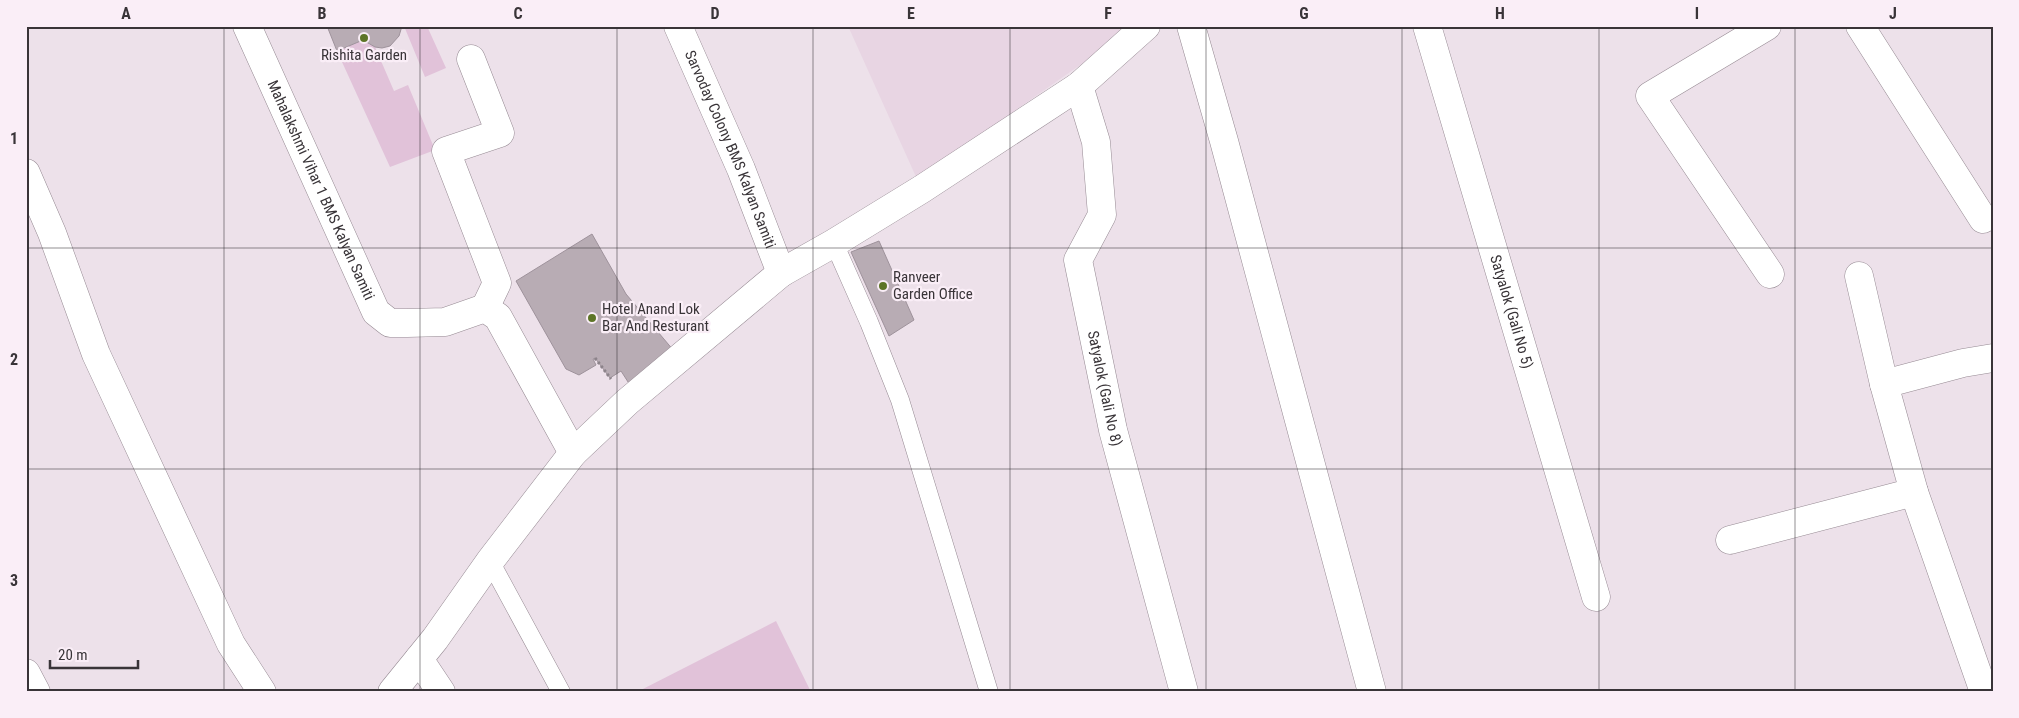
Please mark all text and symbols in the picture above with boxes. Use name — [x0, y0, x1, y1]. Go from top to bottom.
text: A — [121, 4, 131, 23]
text: B — [318, 4, 327, 23]
text: C — [513, 4, 523, 23]
text: D — [710, 4, 720, 23]
text: E — [907, 4, 915, 23]
text: F — [1104, 4, 1112, 23]
text: G — [1299, 4, 1309, 23]
text: H — [1495, 4, 1505, 23]
text: I — [1695, 4, 1699, 23]
text: J — [1889, 4, 1897, 23]
marker: Rishita Garden — [358, 32, 370, 44]
place label: Rishita Garden — [321, 46, 407, 64]
street label: Sarvoday Colony BMS Kalyan Samiti — [681, 48, 780, 251]
street label: Mahalakshmi Vihar 1 BMS Kalyan Samiti — [264, 77, 378, 303]
text: 1 — [10, 129, 18, 148]
street label: Satyalok (Gali No 5) — [1486, 253, 1537, 371]
place label: Ranveer Garden Office — [893, 268, 973, 303]
marker: Ranveer Garden Office — [877, 280, 889, 292]
place label: Hotel Anand Lok Bar And Resturant — [602, 300, 709, 335]
marker: Hotel Anand Lok Bar And Resturant — [586, 312, 598, 324]
street label: Satyalok (Gali No 8) — [1084, 329, 1126, 448]
text: 2 — [10, 350, 18, 369]
text: 3 — [10, 571, 18, 590]
scale bar — [50, 638, 138, 670]
text: 20 m — [58, 646, 88, 664]

